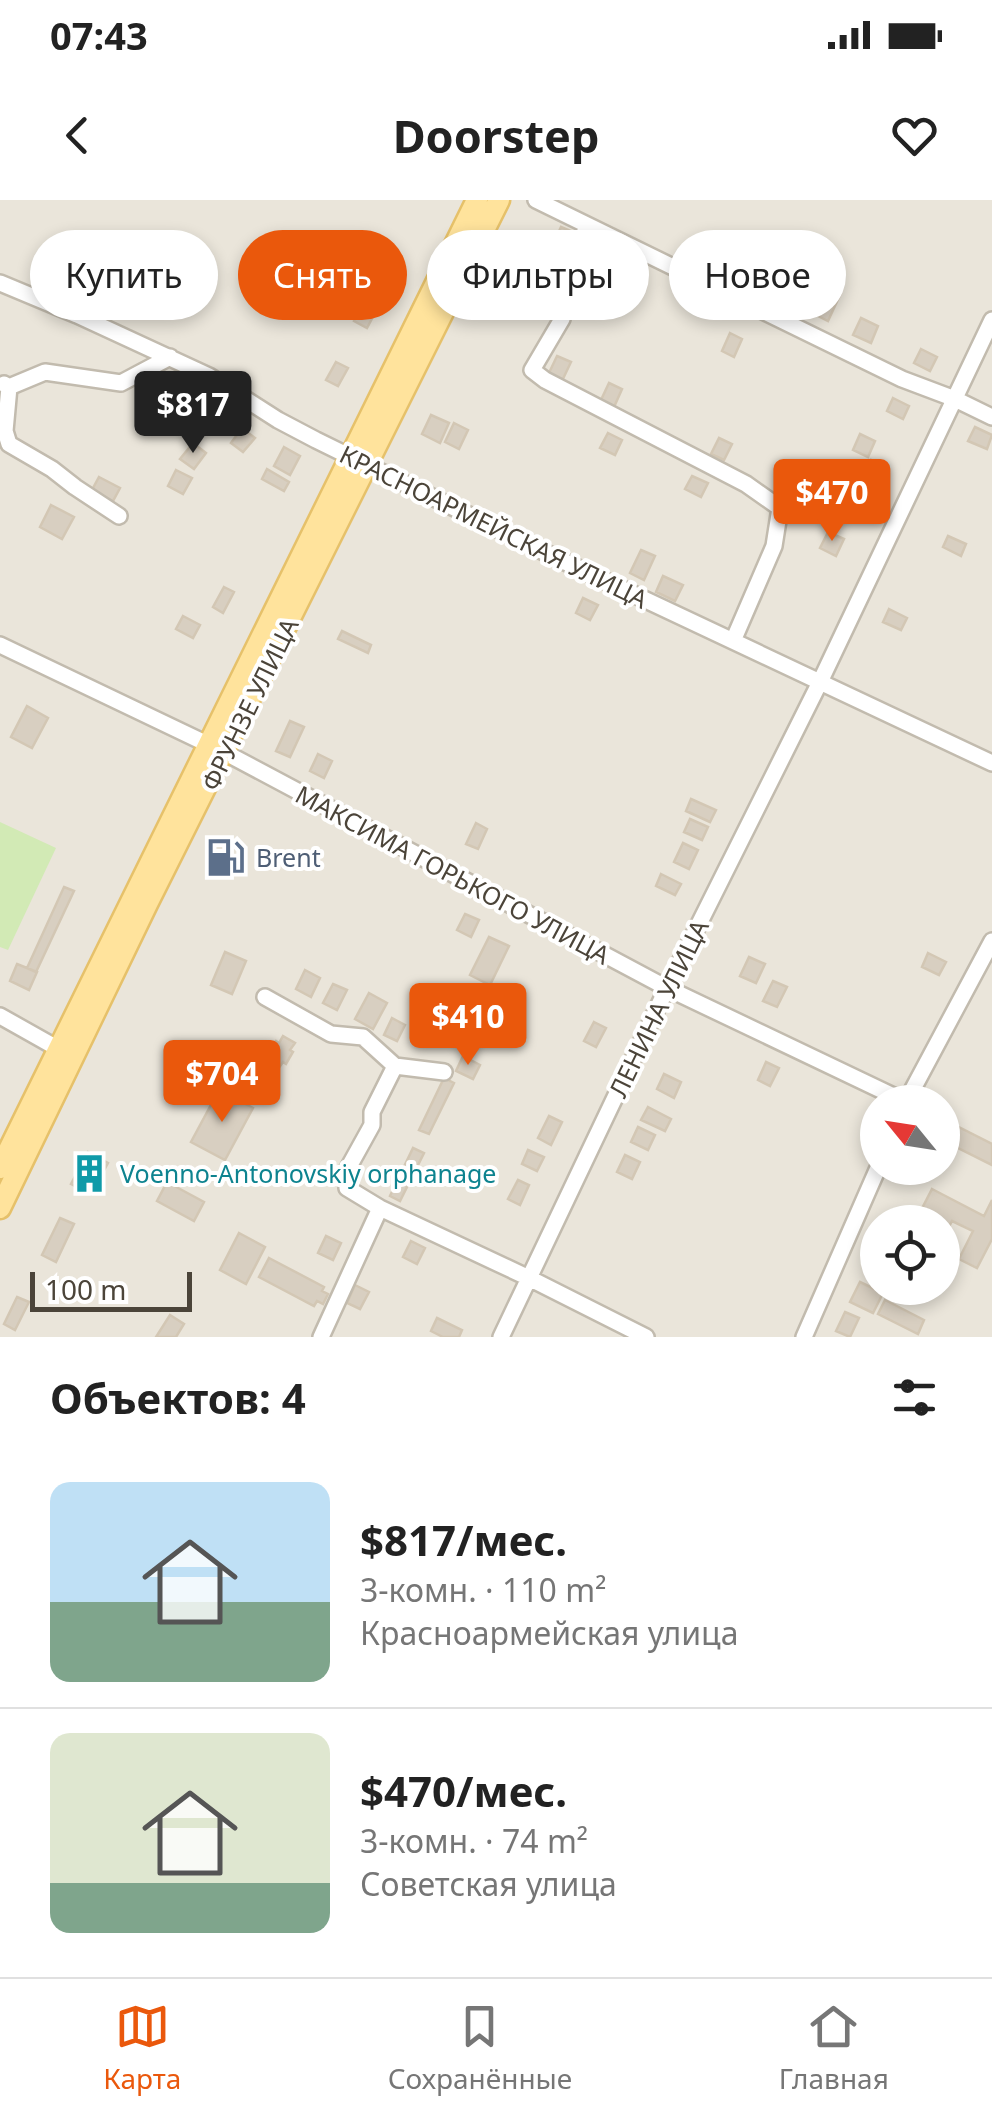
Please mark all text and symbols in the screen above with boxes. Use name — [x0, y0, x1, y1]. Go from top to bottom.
text: 07:43 — [50, 9, 148, 61]
text: Doorstep — [393, 105, 599, 166]
icon: back — [50, 108, 105, 163]
icon: heart — [887, 108, 942, 163]
chip: Купить — [30, 230, 218, 320]
chip: Снять — [238, 230, 407, 320]
chip: Фильтры — [427, 230, 649, 320]
chip: Новое — [669, 230, 846, 320]
pin: $817 — [134, 371, 252, 456]
text: $817 — [156, 382, 230, 425]
street label: КРАСНОАРМЕЙСКАЯ УЛИЦА — [334, 437, 654, 616]
pin: $470 — [773, 459, 891, 544]
text: $470 — [795, 470, 869, 513]
street label: ФРУНЗЕ УЛИЦА — [193, 612, 305, 796]
street label: МАКСИМА ГОРЬКОГО УЛИЦА — [290, 777, 616, 971]
fuel station icon: Brent — [205, 836, 247, 878]
place label: Brent — [256, 840, 321, 874]
street label: ЛЕНИНА УЛИЦА — [600, 913, 716, 1103]
pin: $410 — [409, 983, 527, 1068]
text: $410 — [431, 994, 505, 1037]
pin: $704 — [163, 1040, 281, 1125]
text: $704 — [185, 1051, 259, 1094]
north arrow — [860, 1085, 960, 1185]
map controls — [860, 1085, 960, 1305]
building icon: Voenno-Antonovskiy orphanage — [69, 1152, 111, 1194]
place label: Voenno-Antonovskiy orphanage — [120, 1156, 496, 1190]
button: locate — [860, 1205, 960, 1305]
scale bar — [30, 1267, 192, 1312]
text: 100 m — [45, 1270, 127, 1308]
text: Объектов: 4 — [50, 1369, 306, 1426]
icon: filters — [887, 1370, 942, 1425]
text: $817/мес. — [360, 1511, 567, 1568]
icon: home — [130, 1522, 250, 1642]
text: 3-комн. · 110 m² — [360, 1568, 606, 1611]
text: Красноармейская улица — [360, 1611, 738, 1654]
text: $470/мес. — [360, 1762, 567, 1819]
icon: home — [130, 1773, 250, 1893]
text: 3-комн. · 74 m² — [360, 1819, 588, 1862]
text: Советская улица — [360, 1862, 617, 1905]
tab: Карта — [103, 1999, 181, 2097]
tab: Сохранённые — [388, 1999, 572, 2097]
tab: Главная — [779, 1999, 889, 2097]

